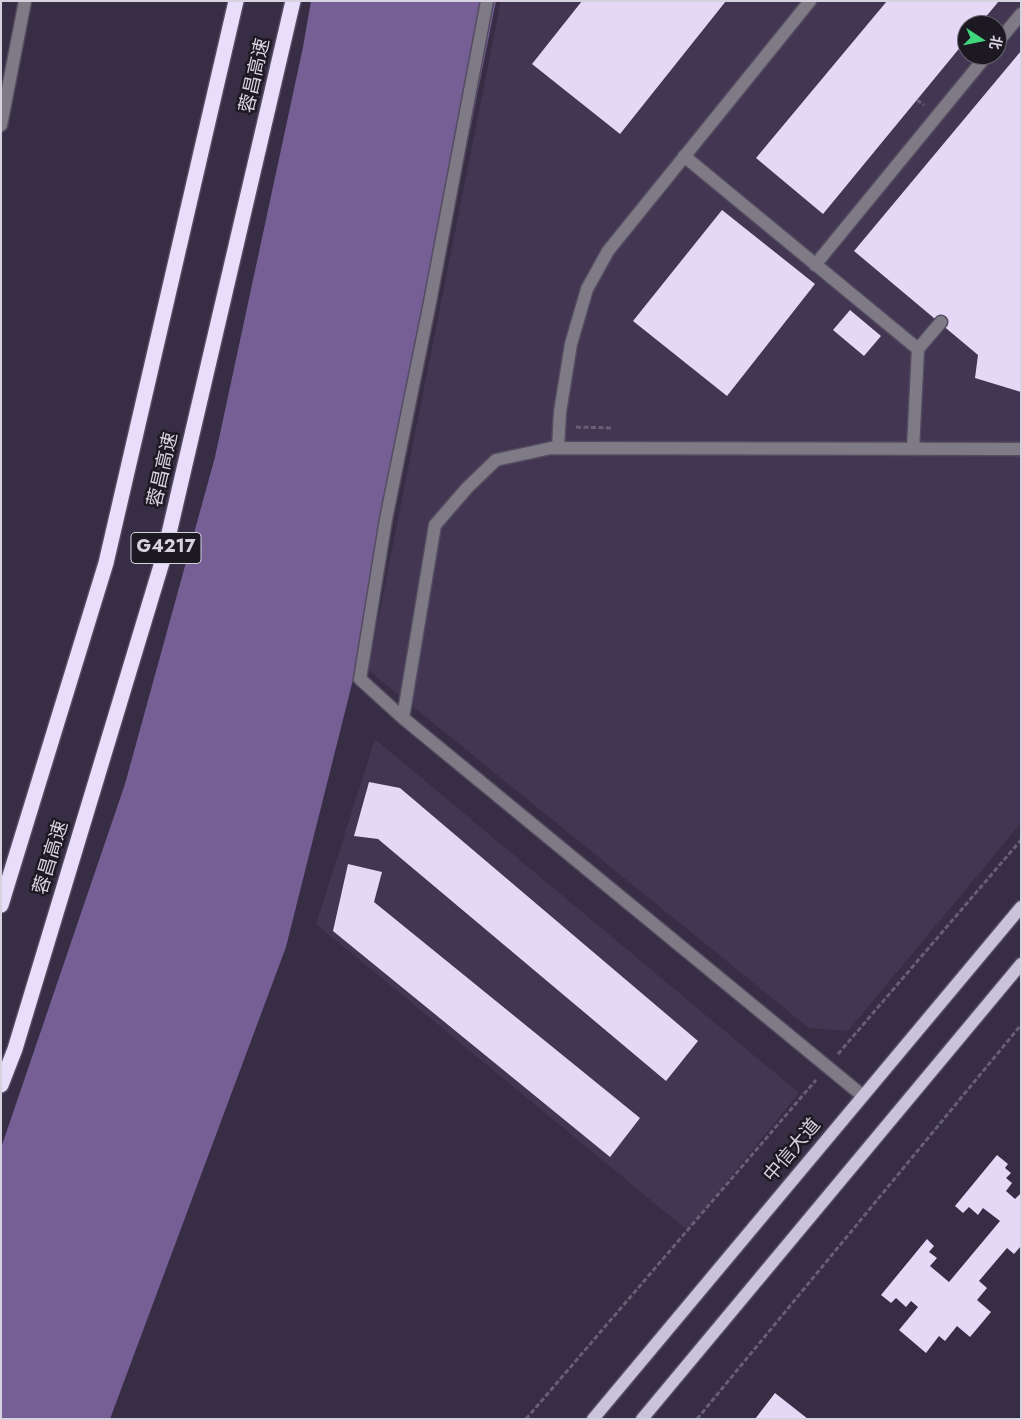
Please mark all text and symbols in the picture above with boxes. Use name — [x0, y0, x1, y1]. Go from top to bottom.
north arrow — [957, 15, 1007, 65]
text: 北 — [985, 34, 1007, 51]
street label: 蓉昌高速 — [236, 36, 276, 116]
street label: 蓉昌高速 — [144, 430, 184, 510]
road number: G4217 — [131, 532, 201, 564]
street label: 蓉昌高速 — [30, 818, 74, 898]
street label: 中信大道 — [760, 1115, 826, 1187]

